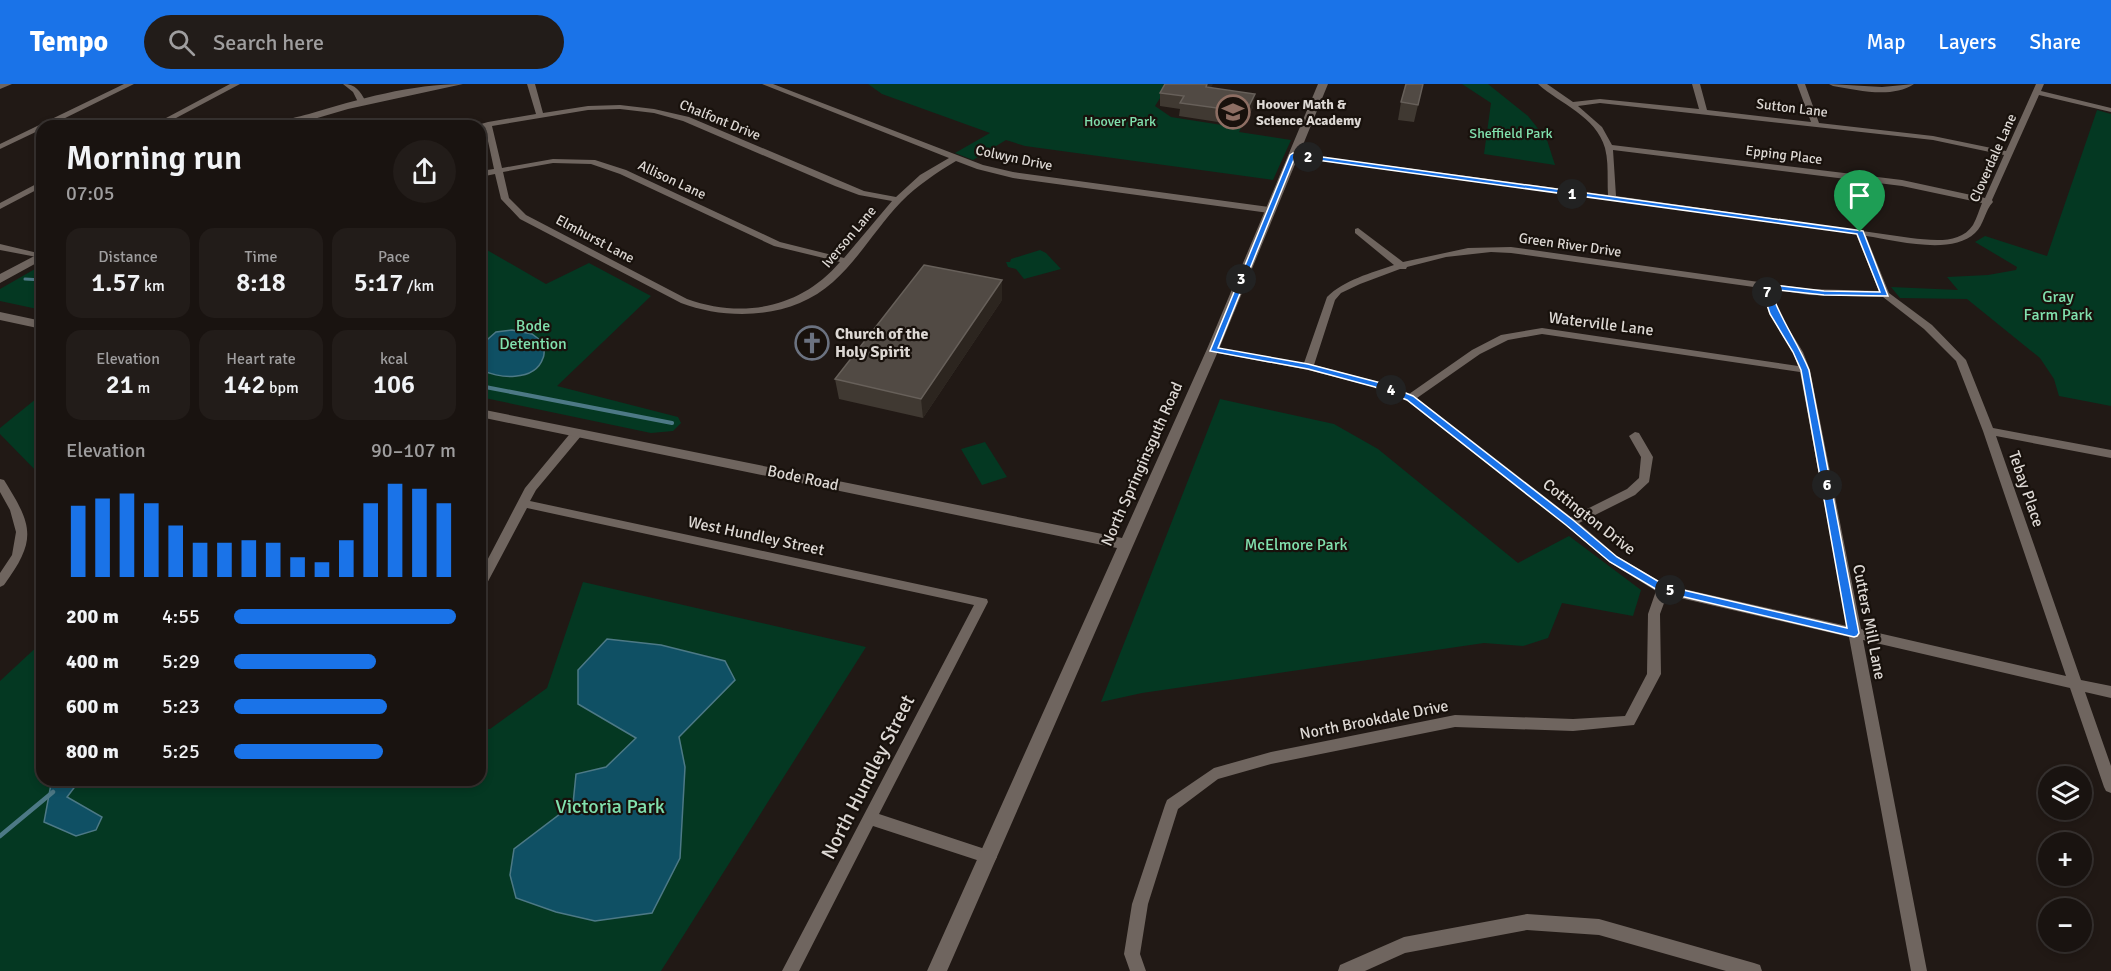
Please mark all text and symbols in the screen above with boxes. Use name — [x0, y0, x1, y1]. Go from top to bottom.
search box — [144, 15, 564, 69]
text: Tempo — [30, 25, 108, 59]
icon: search — [165, 26, 198, 59]
text: Search here — [213, 29, 324, 56]
text: Map — [1867, 29, 1905, 55]
text: Layers — [1938, 29, 1996, 55]
text: Share — [2029, 29, 2081, 55]
school or university icon: Hoover Math & Science Academy — [1215, 94, 1251, 130]
street label: Sutton Lane — [1755, 95, 1829, 121]
street label: Chalfont Drive — [677, 96, 763, 144]
place label: Hoover Math & Science Academy — [1256, 96, 1361, 129]
street label: Cloverdale Lane — [1966, 111, 2020, 205]
park label: Hoover Park — [1084, 113, 1156, 130]
park label: Sheffield Park — [1469, 125, 1553, 142]
text: Morning run — [66, 138, 242, 179]
button: share — [393, 140, 456, 203]
street label: Colwyn Drive — [974, 142, 1054, 174]
pin: 2 — [1293, 142, 1323, 172]
street label: Epping Place — [1745, 142, 1823, 168]
text: 2 — [1304, 147, 1312, 167]
street label: Allison Lane — [635, 157, 709, 203]
pin — [1834, 170, 1885, 232]
pin: 1 — [1557, 179, 1587, 209]
icon: arrive — [1843, 179, 1876, 212]
text: 07:05 — [66, 181, 115, 206]
text: 1 — [1568, 184, 1576, 204]
street label: Iverson Lane — [818, 203, 880, 271]
street label: Elmhurst Lane — [553, 211, 637, 267]
street label: Green River Drive — [1518, 229, 1622, 261]
text: Distance — [98, 247, 158, 267]
text: Time — [245, 247, 277, 267]
text: Pace — [378, 247, 410, 267]
pin: 3 — [1226, 264, 1256, 294]
text: 1.57 — [91, 267, 140, 299]
text: 8:18 — [236, 267, 286, 299]
text: 5:17 — [354, 267, 403, 299]
text: 3 — [1237, 269, 1245, 289]
text: km — [140, 276, 165, 296]
text: /km — [403, 276, 434, 296]
pin: 7 — [1752, 277, 1782, 307]
text: 7 — [1763, 282, 1771, 302]
park label: Gray Farm Park — [2024, 287, 2092, 325]
street label: Waterville Lane — [1547, 308, 1655, 340]
park label: Bode Detention — [499, 316, 567, 354]
place label: Church of the Holy Spirit — [835, 324, 928, 362]
church icon: Church of the Holy Spirit — [794, 325, 830, 361]
text: Elevation — [96, 349, 160, 369]
text: Heart rate — [226, 349, 296, 369]
text: kcal — [380, 349, 408, 369]
text: 21 — [106, 369, 134, 401]
text: 142 — [223, 369, 265, 401]
text: 106 — [373, 369, 415, 401]
pin: 4 — [1376, 375, 1406, 405]
text: m — [134, 378, 150, 398]
text: bpm — [265, 378, 299, 398]
street label: North Springinsguth Road — [1097, 379, 1187, 549]
text: 4 — [1387, 380, 1395, 400]
text: Elevation — [66, 438, 146, 463]
text: 90–107 m — [371, 438, 456, 463]
street label: Tebay Place — [2004, 448, 2048, 530]
street label: Bode Road — [766, 461, 840, 495]
pin: 6 — [1812, 470, 1842, 500]
street label: Cottington Drive — [1539, 475, 1639, 559]
text: 6 — [1823, 475, 1831, 495]
street label: West Hundley Street — [686, 512, 826, 560]
park label: McElmore Park — [1244, 535, 1348, 555]
street label: Cutters Mill Lane — [1848, 563, 1890, 681]
pin: 5 — [1655, 575, 1685, 605]
text: 5 — [1666, 580, 1674, 600]
text: 200 m — [66, 604, 119, 629]
text: 4:55 — [162, 604, 200, 629]
text: 400 m — [66, 649, 119, 674]
text: 5:29 — [162, 649, 200, 674]
street label: North Hundley Street — [816, 691, 920, 863]
text: 600 m — [66, 694, 119, 719]
text: 5:23 — [162, 694, 200, 719]
street label: North Brookdale Drive — [1298, 696, 1450, 744]
text: 800 m — [66, 739, 119, 764]
text: 5:25 — [162, 739, 200, 764]
map controls — [2038, 766, 2092, 952]
button: layers — [2038, 766, 2092, 820]
park label: Victoria Park — [555, 794, 665, 819]
button: + — [2038, 832, 2092, 886]
button: − — [2038, 898, 2092, 952]

